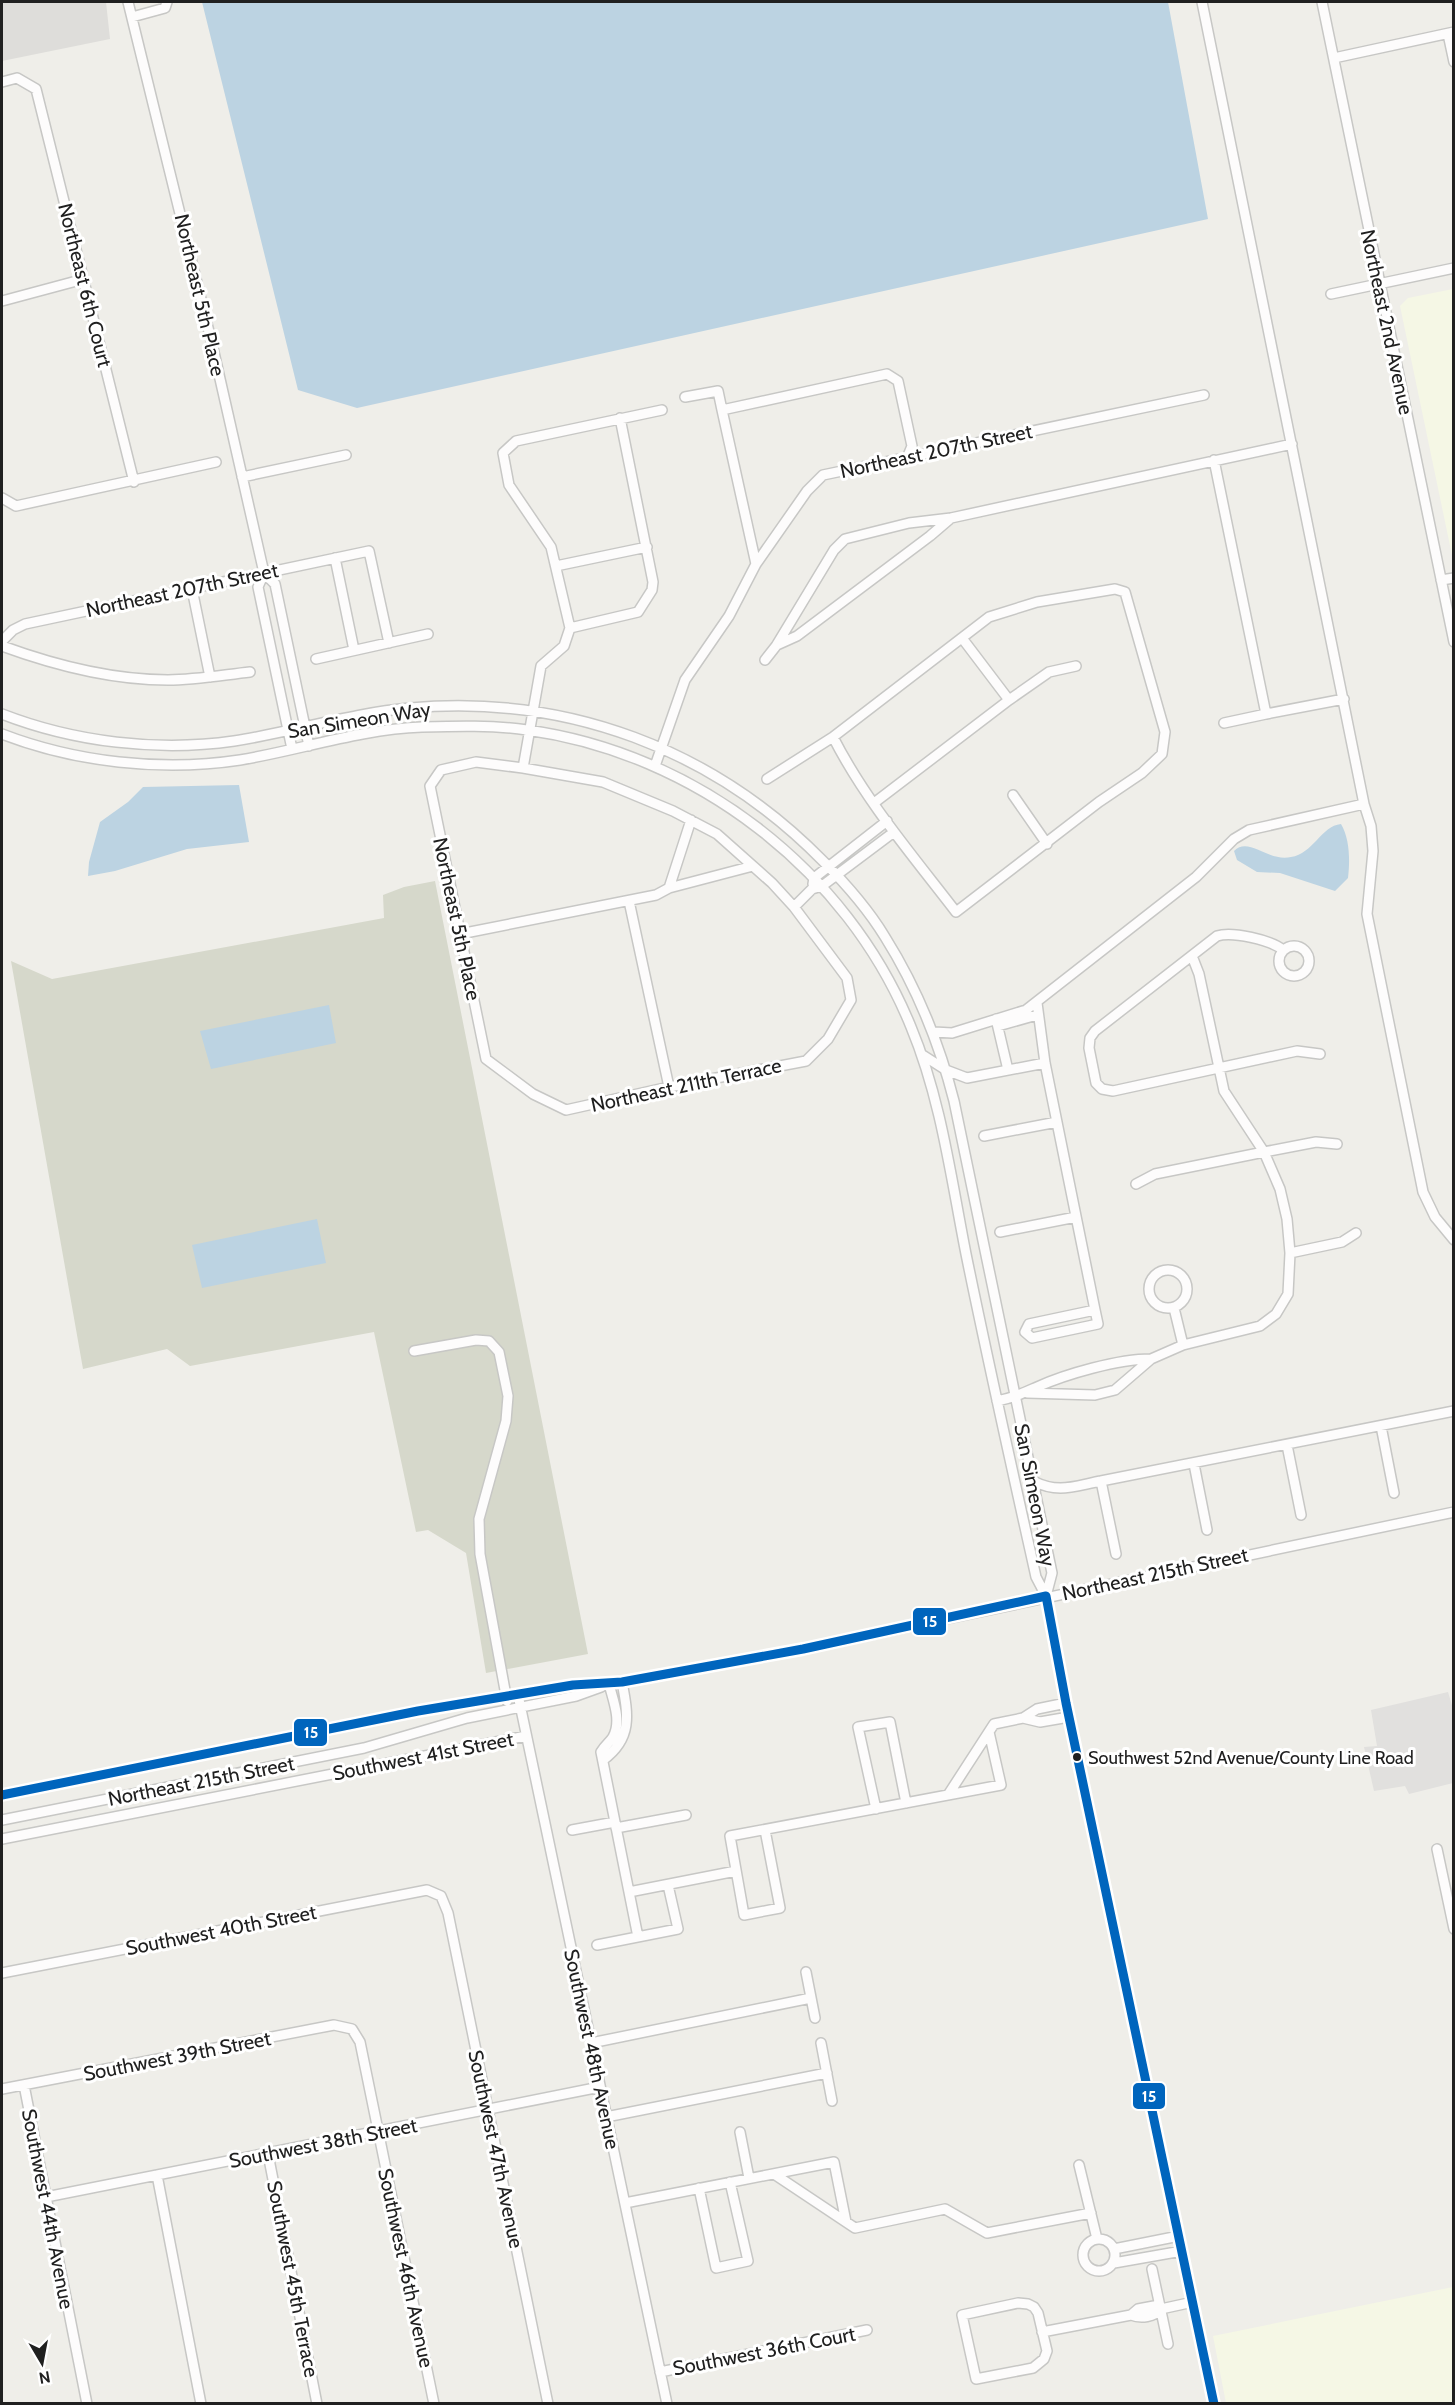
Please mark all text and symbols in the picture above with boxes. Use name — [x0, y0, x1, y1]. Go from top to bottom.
street label: Northeast 6th Court — [53, 201, 117, 370]
street label: Northeast 5th Place — [170, 212, 230, 378]
street label: Northeast 2nd Avenue — [1356, 227, 1418, 417]
street label: Northeast 207th Street — [838, 419, 1035, 483]
street label: Northeast 207th Street — [84, 558, 281, 622]
street label: San Simeon Way — [286, 697, 432, 743]
street label: Northeast 5th Place — [428, 835, 486, 1003]
street label: Northeast 211th Terrace — [588, 1053, 784, 1117]
street label: San Simeon Way — [1009, 1422, 1061, 1568]
street label: Northeast 215th Street — [1060, 1543, 1250, 1605]
line badge: 15 — [912, 1607, 947, 1636]
text: 15 — [923, 1612, 937, 1631]
line badge: 15 — [293, 1718, 328, 1747]
text: 15 — [304, 1723, 318, 1742]
street label: Southwest 41st Street — [331, 1727, 516, 1785]
place label: Southwest 52nd Avenue/County Line Road — [1088, 1747, 1414, 1769]
street label: Northeast 215th Street — [106, 1751, 296, 1811]
marker: Southwest 52nd Avenue/County Line Road — [1071, 1751, 1083, 1763]
street label: Southwest 40th Street — [124, 1900, 319, 1960]
street label: Southwest 48th Avenue — [559, 1947, 625, 2151]
street label: Southwest 39th Street — [81, 2026, 273, 2086]
street label: Southwest 47th Avenue — [463, 2048, 529, 2250]
line badge: 15 — [1132, 2082, 1166, 2110]
text: 15 — [1142, 2087, 1156, 2106]
street label: Southwest 44th Avenue — [17, 2107, 79, 2311]
street label: Southwest 38th Street — [227, 2113, 419, 2173]
street label: Southwest 46th Avenue — [373, 2166, 439, 2370]
street label: Southwest 45th Terrace — [262, 2179, 324, 2379]
street label: Southwest 36th Court — [671, 2321, 858, 2380]
north arrow — [12, 2333, 72, 2393]
text: N — [37, 2367, 52, 2388]

